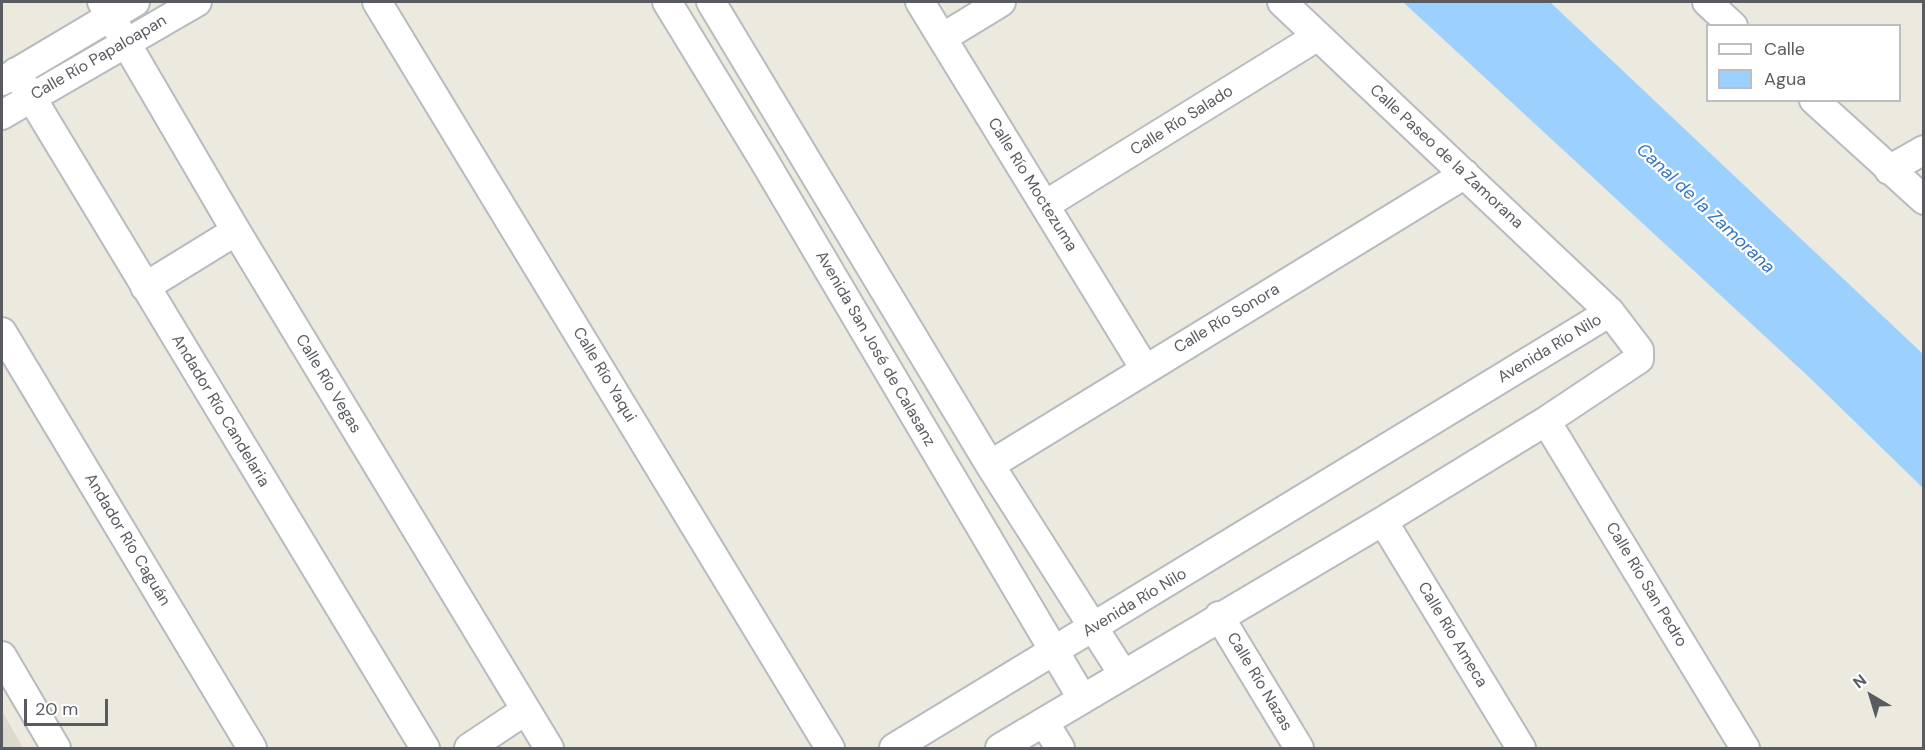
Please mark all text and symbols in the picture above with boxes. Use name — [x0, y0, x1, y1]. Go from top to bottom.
street label: Calle Río Papaloapan — [28, 11, 170, 105]
legend — [1706, 24, 1901, 102]
text: Calle — [1764, 37, 1805, 61]
text: Agua — [1764, 67, 1806, 91]
street label: Calle Paseo de la Zamorana — [1365, 81, 1527, 233]
street label: Calle Río Salado — [1127, 82, 1237, 160]
street label: Calle Río Moctezuma — [983, 115, 1081, 255]
water label: Canal de la Zamorana — [1631, 139, 1779, 279]
street label: Avenida San José de Calasanz — [811, 248, 939, 450]
street label: Calle Río Sonora — [1171, 280, 1283, 358]
street label: Avenida Río Nilo — [1495, 310, 1605, 388]
street label: Calle Río Yaqui — [568, 324, 640, 426]
street label: Andador Río Candelaria — [167, 331, 273, 491]
street label: Calle Río Vegas — [291, 331, 365, 437]
street label: Andador Río Caguán — [80, 470, 174, 610]
street label: Calle Río San Pedro — [1601, 519, 1691, 651]
street label: Avenida Río Nilo — [1080, 564, 1190, 642]
street label: Calle Río Ameca — [1413, 579, 1491, 691]
street label: Calle Río Nazas — [1222, 629, 1296, 735]
north arrow — [1841, 666, 1901, 726]
text: N — [1849, 670, 1871, 693]
scale bar — [27, 687, 111, 725]
text: 20 m — [35, 697, 78, 721]

